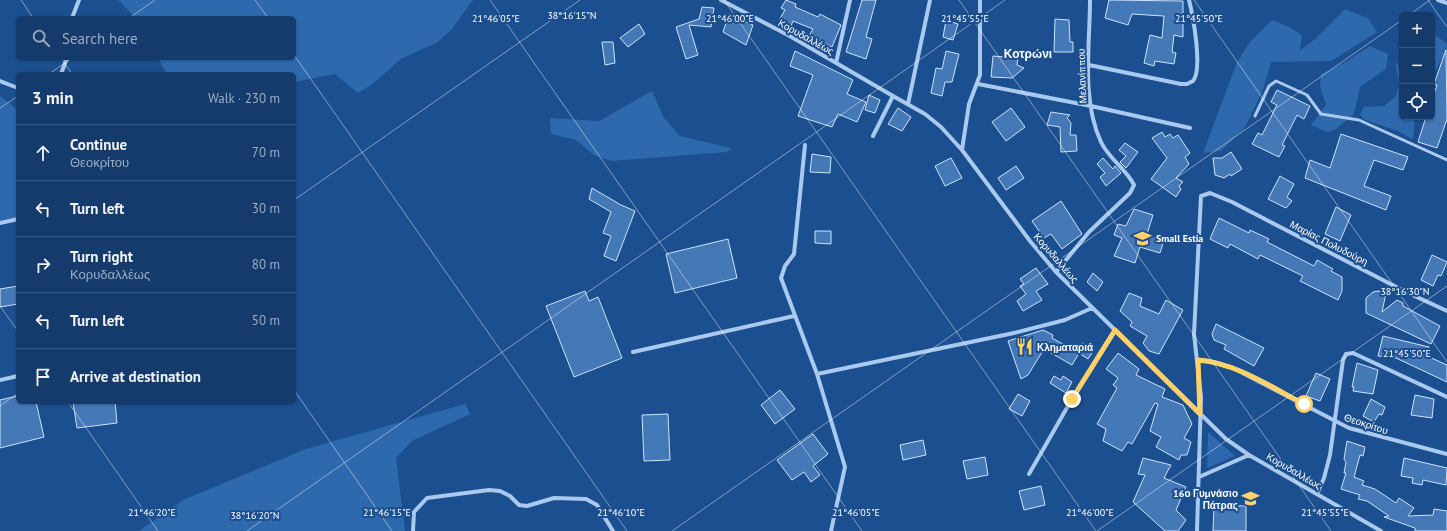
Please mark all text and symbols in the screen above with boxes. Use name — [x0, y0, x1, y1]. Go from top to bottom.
text: 38°16'15"N — [547, 9, 597, 22]
text: 21°46'05"E — [472, 12, 520, 25]
text: 21°46'00"E — [706, 12, 754, 25]
text: 21°45'55"E — [941, 12, 989, 25]
text: 21°45'50"E — [1175, 12, 1223, 25]
map controls — [1399, 12, 1435, 120]
button: + — [1399, 12, 1435, 48]
search box — [16, 16, 296, 60]
street label: Κορυδαλλέως — [776, 16, 836, 58]
icon: search — [30, 27, 52, 49]
text: Search here — [62, 29, 138, 48]
district label: Κοτρώνι — [1004, 46, 1052, 61]
street label: Μελανίππου — [1075, 48, 1089, 104]
button: − — [1399, 48, 1435, 84]
button: locate — [1399, 84, 1435, 120]
text: 3 min — [32, 87, 73, 109]
text: Walk · 230 m — [208, 90, 280, 107]
text: Continue — [70, 135, 127, 154]
icon: ahead — [32, 142, 54, 164]
text: 70 m — [252, 144, 280, 161]
text: Θεοκρίτου — [70, 154, 129, 171]
icon: left — [32, 198, 54, 220]
text: Turn left — [70, 199, 124, 218]
text: 30 m — [252, 200, 280, 217]
street label: Μαρίας Πολυδούρη — [1288, 218, 1370, 268]
school or university icon: Small Estia — [1133, 228, 1153, 248]
street label: Κορυδαλλέως — [1031, 230, 1081, 286]
place label: Small Estia — [1156, 232, 1203, 245]
text: Turn right — [70, 247, 133, 266]
icon: right — [32, 254, 54, 276]
text: 80 m — [252, 256, 280, 273]
text: Κορυδαλλέως — [70, 266, 150, 283]
text: 38°16'30"N — [1380, 285, 1430, 298]
icon: left — [32, 310, 54, 332]
text: Turn left — [70, 311, 124, 330]
text: 50 m — [252, 312, 280, 329]
restaurant icon: Κληματαριά — [1014, 337, 1034, 357]
place label: Κληματαριά — [1037, 341, 1094, 354]
text: 21°45'50"E — [1383, 347, 1431, 360]
icon: arrive — [32, 366, 54, 388]
text: Arrive at destination — [70, 367, 201, 386]
route end — [1063, 390, 1081, 408]
route start — [1295, 395, 1313, 413]
street label: Θεοκρίτου — [1342, 411, 1390, 437]
street label: Κορυδαλλέως — [1264, 450, 1324, 492]
place label: 16ο Γυμνάσιο Πάτρας — [1173, 487, 1238, 512]
school or university icon: 16ο Γυμνάσιο Πάτρας — [1241, 489, 1261, 509]
text: 21°46'20"E — [128, 506, 176, 519]
text: 21°46'15"E — [363, 506, 411, 519]
text: 21°46'10"E — [597, 506, 645, 519]
text: 21°46'05"E — [832, 506, 880, 519]
text: 21°46'00"E — [1066, 506, 1114, 519]
text: 21°45'55"E — [1301, 506, 1349, 519]
text: 38°16'20"N — [230, 509, 280, 522]

